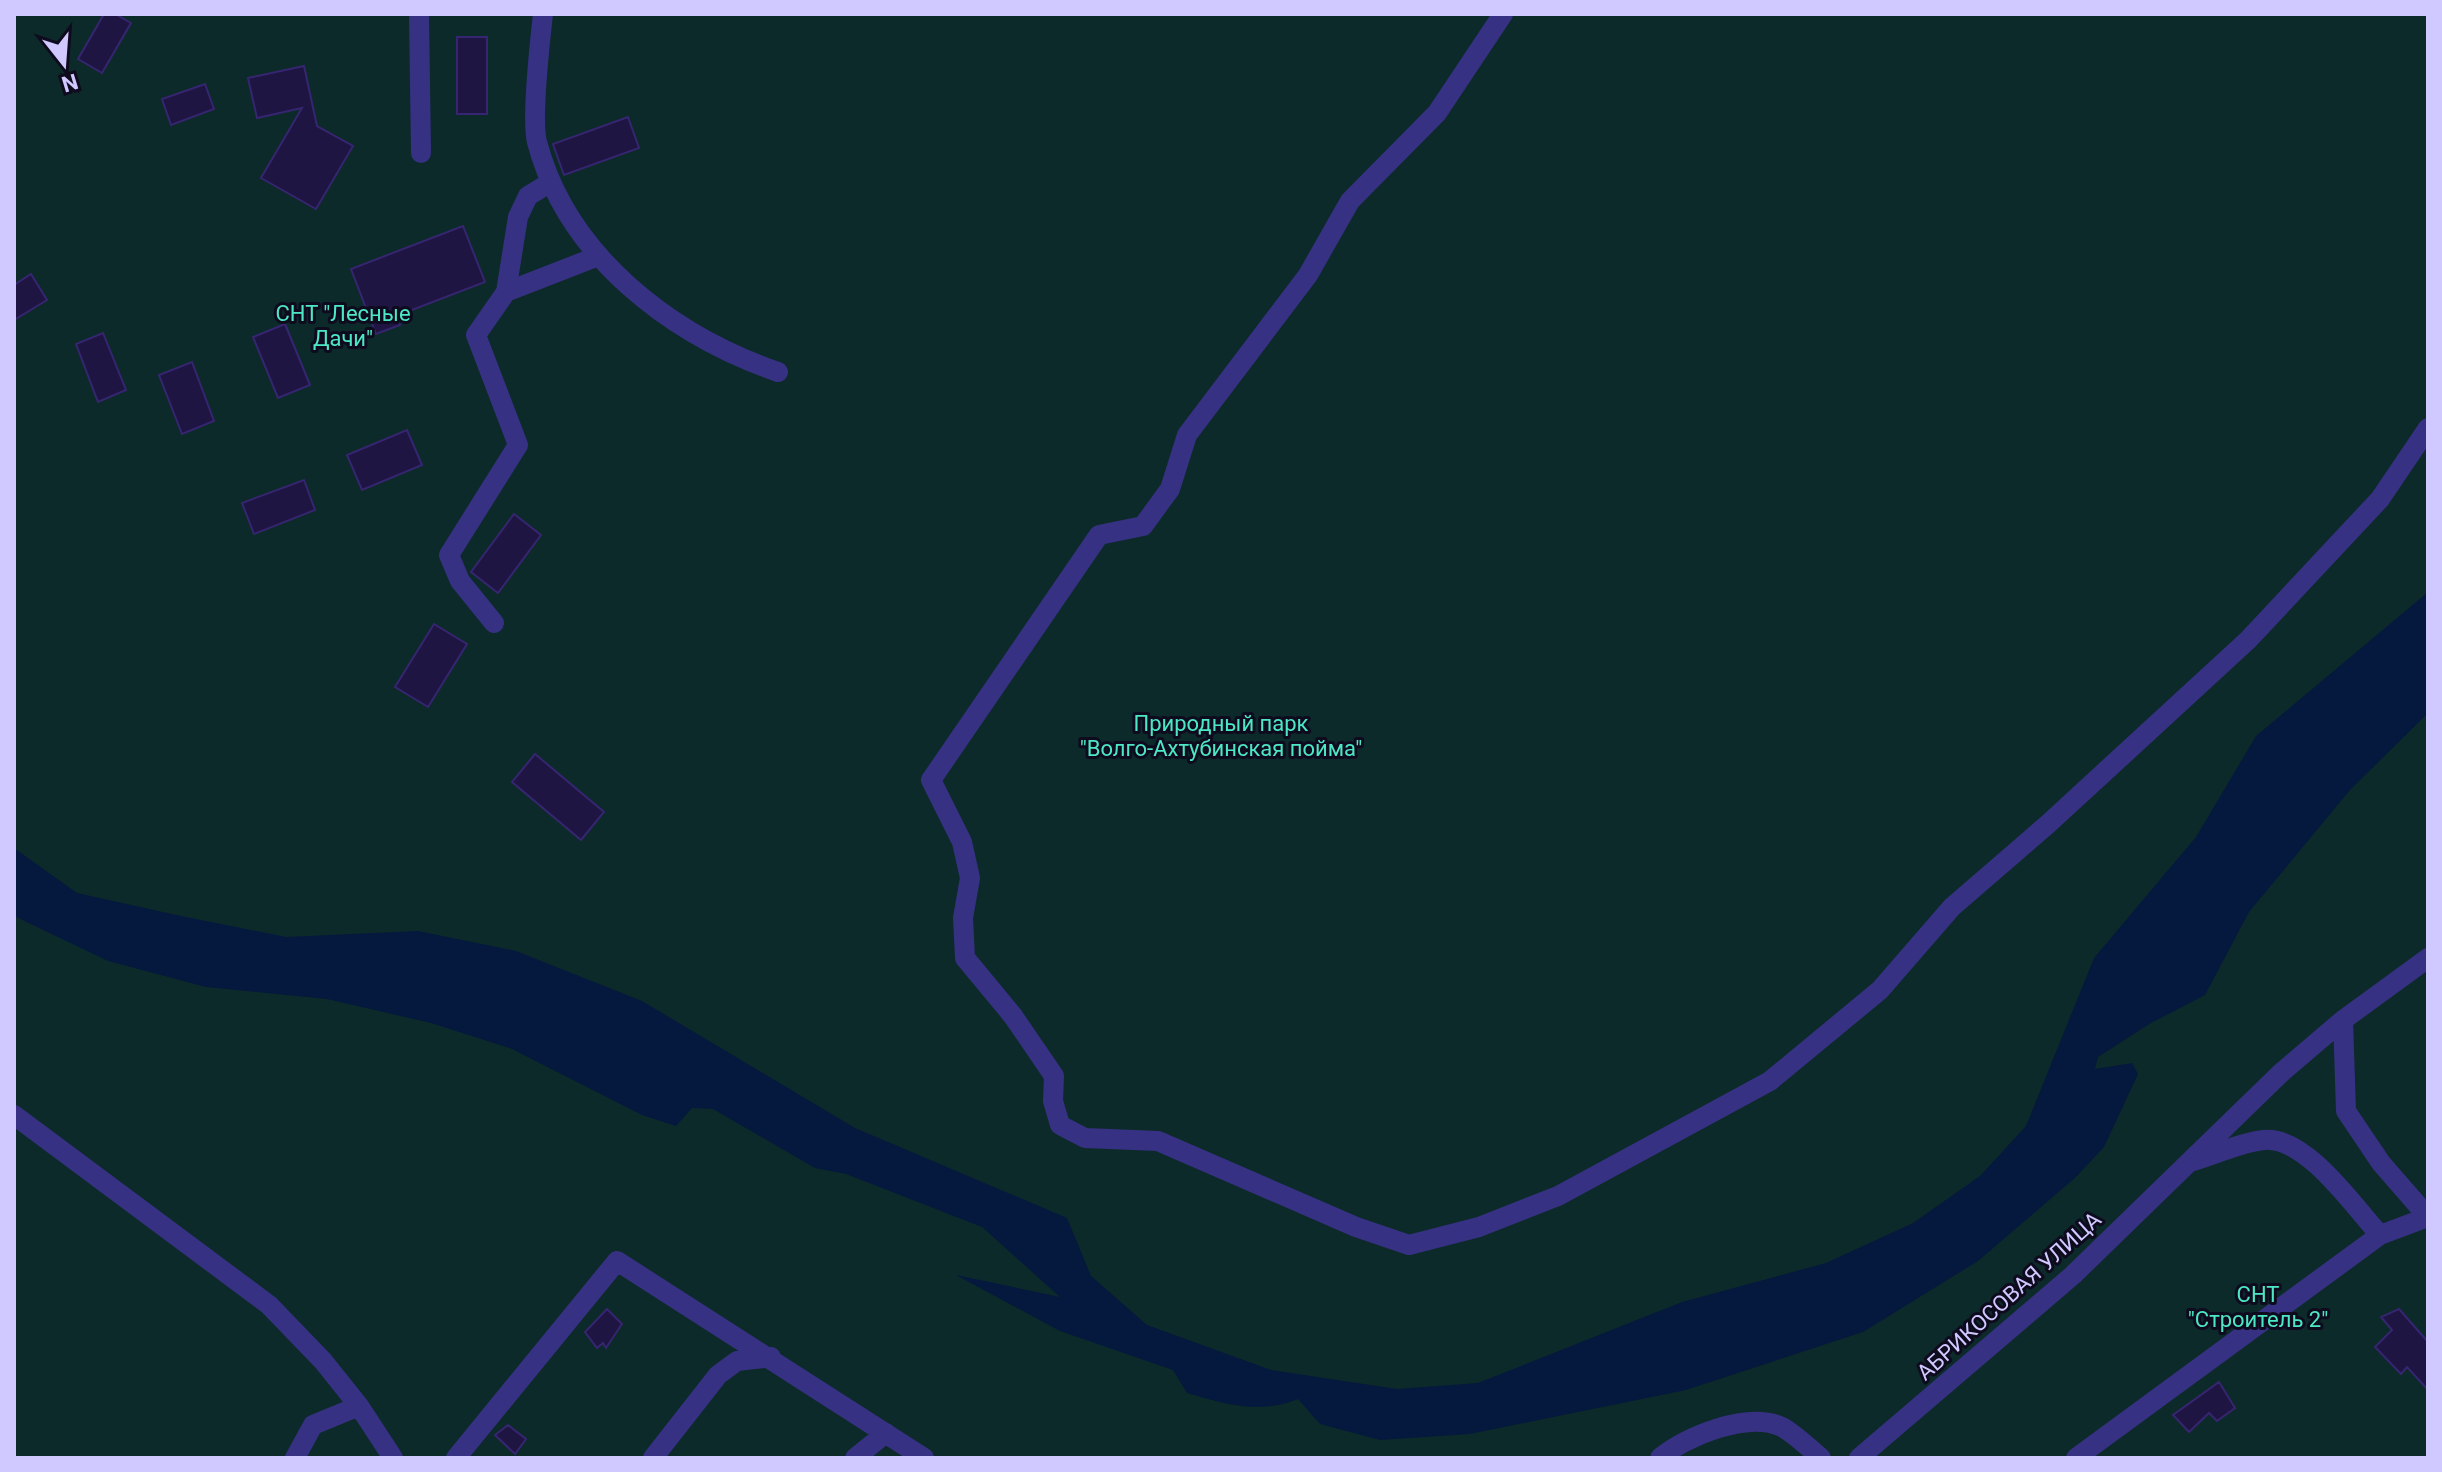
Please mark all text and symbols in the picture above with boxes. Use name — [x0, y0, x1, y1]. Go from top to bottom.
north arrow — [24, 24, 104, 104]
text: N — [59, 68, 81, 97]
park label: СНТ "Лесные Дачи" — [275, 301, 411, 351]
park label: Природный парк "Волго-Ахтубинская пойма" — [1080, 711, 1362, 761]
street label: АБРИКОСОВАЯ УЛИЦА — [1912, 1206, 2107, 1385]
park label: СНТ "Строитель 2" — [2188, 1282, 2328, 1332]

